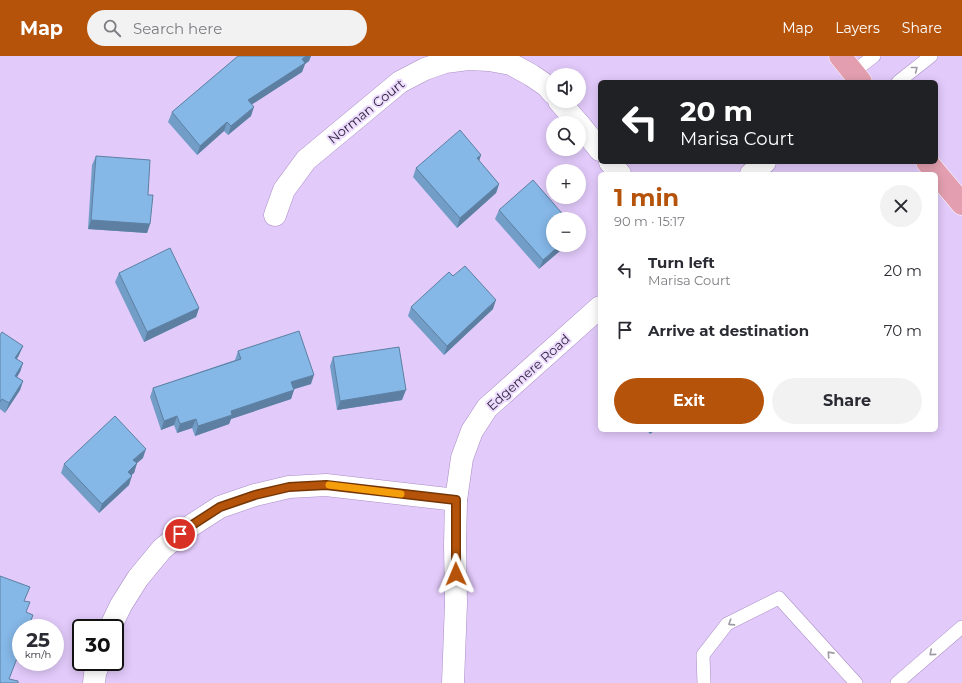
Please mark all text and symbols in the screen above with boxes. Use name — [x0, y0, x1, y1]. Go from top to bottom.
search box — [87, 10, 367, 46]
text: Map — [20, 17, 63, 40]
icon: search — [101, 17, 123, 39]
text: Search here — [133, 19, 222, 38]
text: Map — [782, 19, 813, 37]
text: Layers — [835, 19, 880, 37]
text: Share — [902, 19, 942, 37]
one-way arrow — [910, 67, 917, 74]
map controls — [546, 68, 586, 252]
button: sound — [546, 68, 586, 108]
street label: Norman Court — [324, 75, 408, 147]
text: 20 m — [680, 94, 753, 128]
icon: left — [614, 96, 666, 148]
button: search — [546, 116, 586, 156]
text: Marisa Court — [680, 128, 794, 150]
button: + — [546, 164, 586, 204]
text: 1 min — [614, 183, 679, 212]
button: close — [880, 185, 922, 227]
button: − — [546, 212, 586, 252]
text: 90 m · 15:17 — [614, 213, 685, 229]
text: Turn left — [648, 253, 715, 272]
icon: left — [614, 259, 636, 281]
text: 20 m — [884, 261, 922, 280]
text: Marisa Court — [648, 272, 731, 288]
icon: arrive — [614, 319, 636, 341]
text: Arrive at destination — [648, 321, 809, 340]
text: 70 m — [884, 321, 922, 340]
street label: Edgemere Road — [483, 331, 573, 413]
button: Exit — [614, 378, 764, 424]
button: Share — [772, 378, 922, 424]
pin — [163, 517, 197, 551]
icon: arrive — [169, 523, 191, 545]
position arrow — [435, 553, 477, 595]
one-way arrow — [728, 618, 735, 625]
speed limit sign: 30 — [72, 619, 124, 671]
text: 25 — [26, 628, 50, 652]
text: km/h — [25, 648, 51, 661]
one-way arrow — [930, 648, 937, 655]
one-way arrow — [827, 651, 834, 659]

